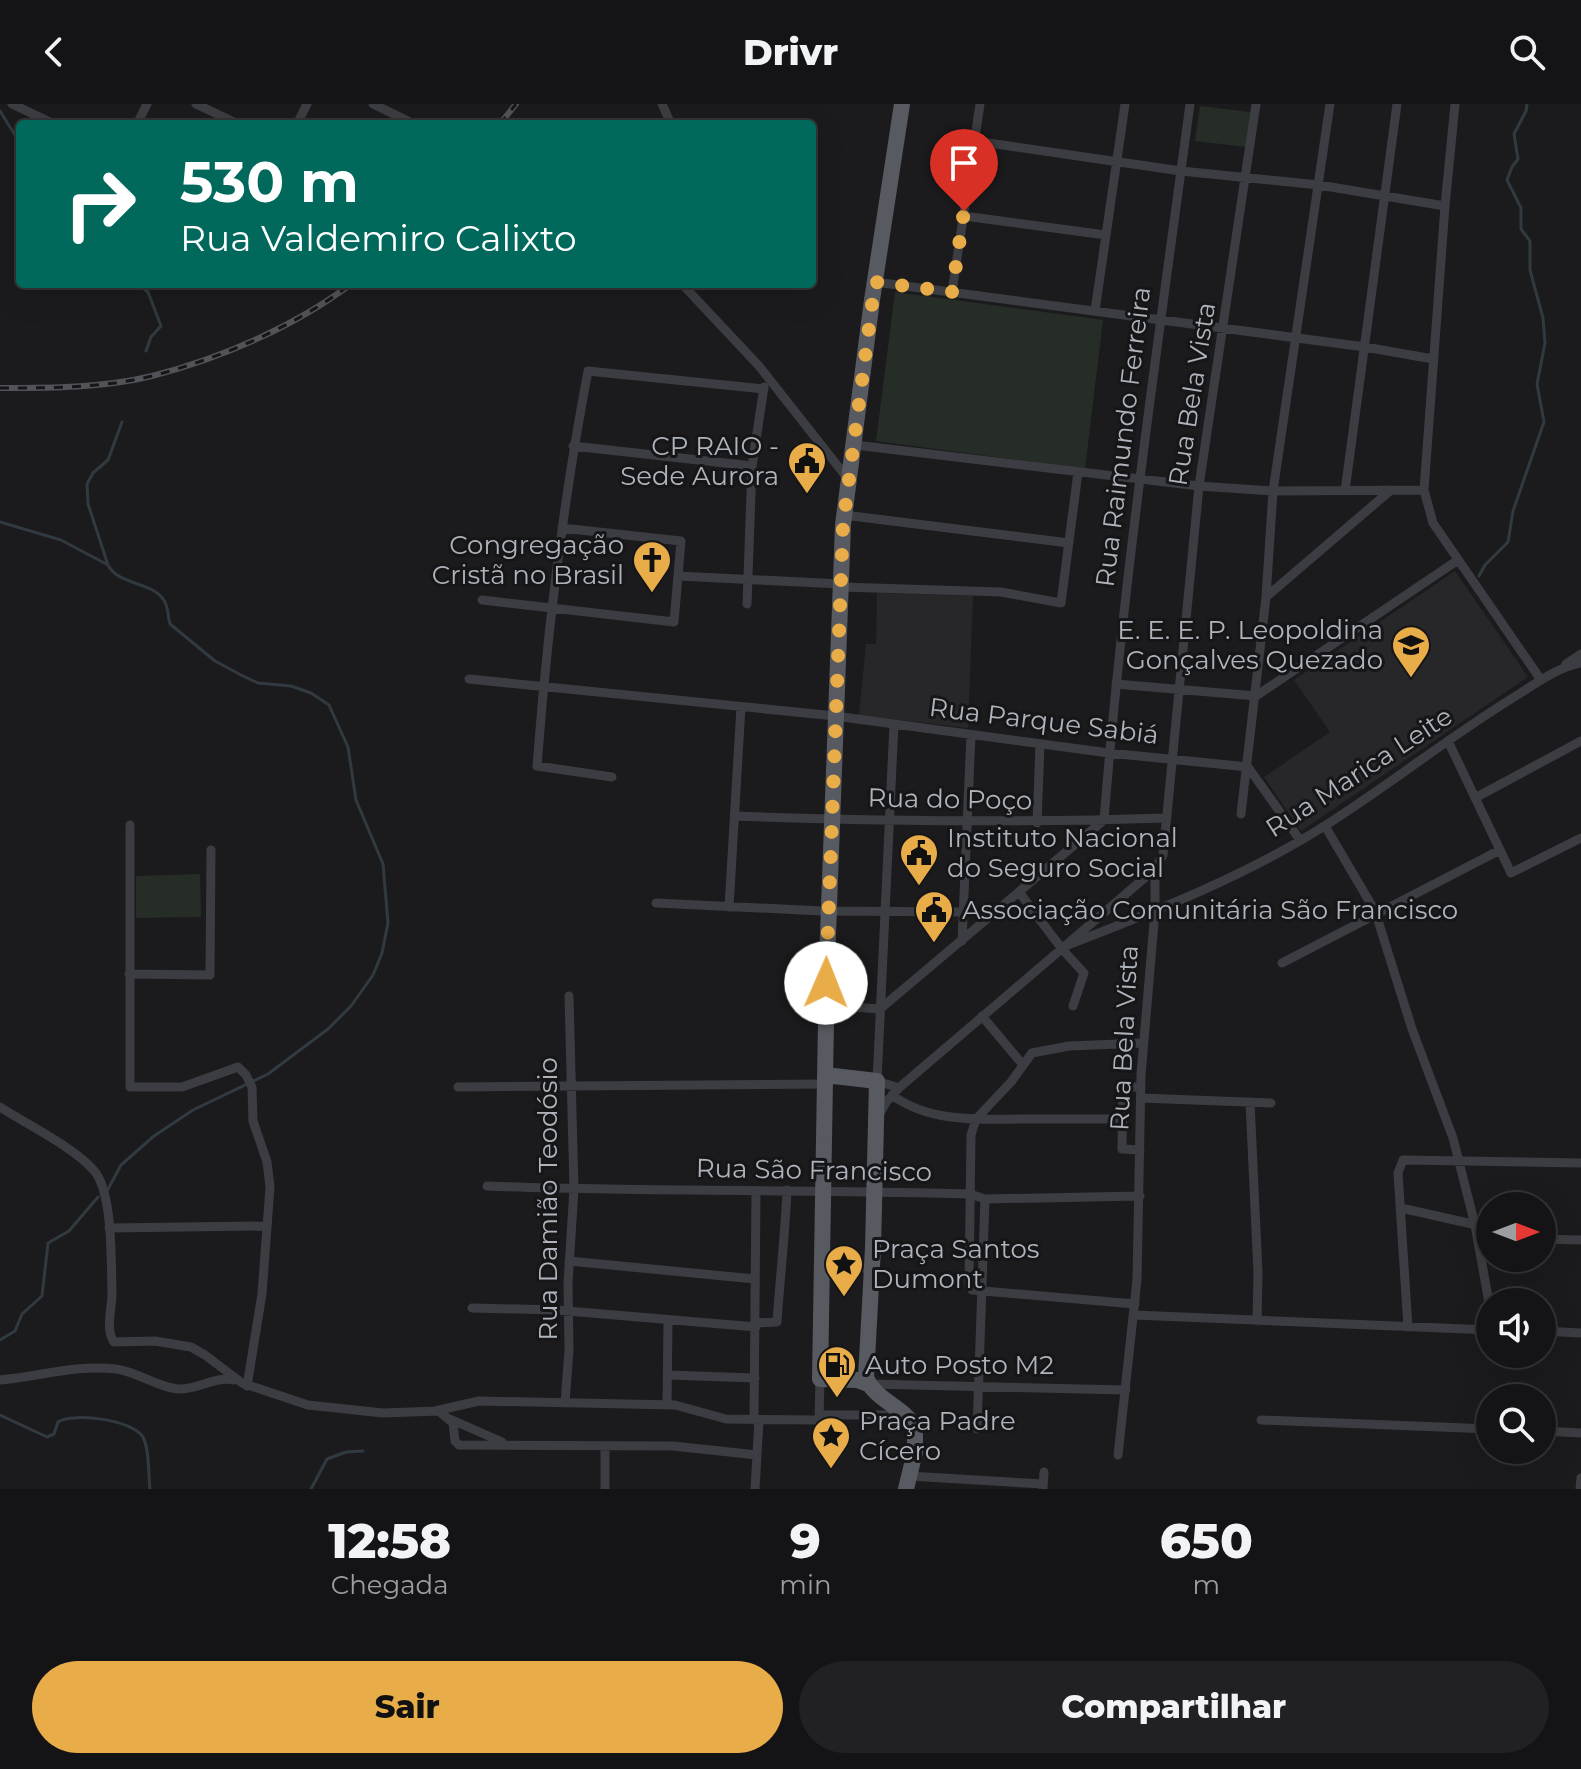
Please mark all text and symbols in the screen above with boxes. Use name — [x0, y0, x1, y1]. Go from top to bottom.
icon: back — [32, 30, 76, 74]
text: Drivr — [743, 30, 838, 74]
icon: search — [1505, 30, 1549, 74]
pin — [930, 129, 998, 211]
icon: arrive — [942, 141, 986, 185]
text: 530 m — [180, 148, 359, 216]
icon: right — [48, 152, 152, 256]
text: Rua Valdemiro Calixto — [180, 216, 577, 260]
street label: Rua Raimundo Ferreira — [1089, 285, 1157, 589]
street label: Rua Bela Vista — [1162, 300, 1222, 488]
place label: CP RAIO - Sede Aurora — [620, 430, 779, 492]
public building icon: CP RAIO - Sede Aurora — [786, 440, 828, 495]
place label: Congregação Cristã no Brasil — [432, 529, 624, 591]
church icon: Congregação Cristã no Brasil — [631, 539, 673, 594]
place label: E. E. E. P. Leopoldina Gonçalves Quezado — [1117, 614, 1383, 676]
school or university icon: E. E. E. P. Leopoldina Gonçalves Quezado — [1390, 624, 1432, 679]
street label: Rua Parque Sabiá — [927, 691, 1161, 751]
street label: Rua Marica Leite — [1260, 700, 1458, 844]
street label: Rua do Poço — [867, 782, 1033, 816]
place label: Instituto Nacional do Seguro Social — [947, 822, 1178, 884]
public building icon: Instituto Nacional do Seguro Social — [898, 832, 940, 887]
public building icon: Associação Comunitária São Francisco — [913, 889, 955, 944]
place label: Associação Comunitária São Francisco — [962, 894, 1458, 926]
position arrow — [784, 941, 868, 1025]
street label: Rua Bela Vista — [1103, 944, 1145, 1132]
street label: Rua Damião Teodósio — [532, 1057, 564, 1341]
street label: Rua São Francisco — [696, 1152, 932, 1188]
north arrow — [1476, 1192, 1556, 1272]
map controls — [1476, 1192, 1556, 1464]
place label: Praça Santos Dumont — [872, 1233, 1040, 1295]
place icon: Praça Santos Dumont — [823, 1243, 865, 1298]
button: sound — [1476, 1288, 1556, 1368]
fuel station icon: Auto Posto M2 — [816, 1344, 858, 1399]
place label: Auto Posto M2 — [865, 1349, 1054, 1381]
button: search — [1476, 1384, 1556, 1464]
place label: Praça Padre Cícero — [859, 1405, 1016, 1467]
place icon: Praça Padre Cícero — [810, 1415, 852, 1470]
text: 12:58 — [328, 1512, 451, 1570]
text: 9 — [790, 1512, 821, 1570]
text: 650 — [1160, 1512, 1253, 1570]
text: Chegada — [331, 1569, 449, 1601]
text: min — [779, 1569, 832, 1601]
text: m — [1192, 1569, 1220, 1601]
button: Sair — [32, 1661, 783, 1753]
button: Compartilhar — [799, 1661, 1549, 1753]

